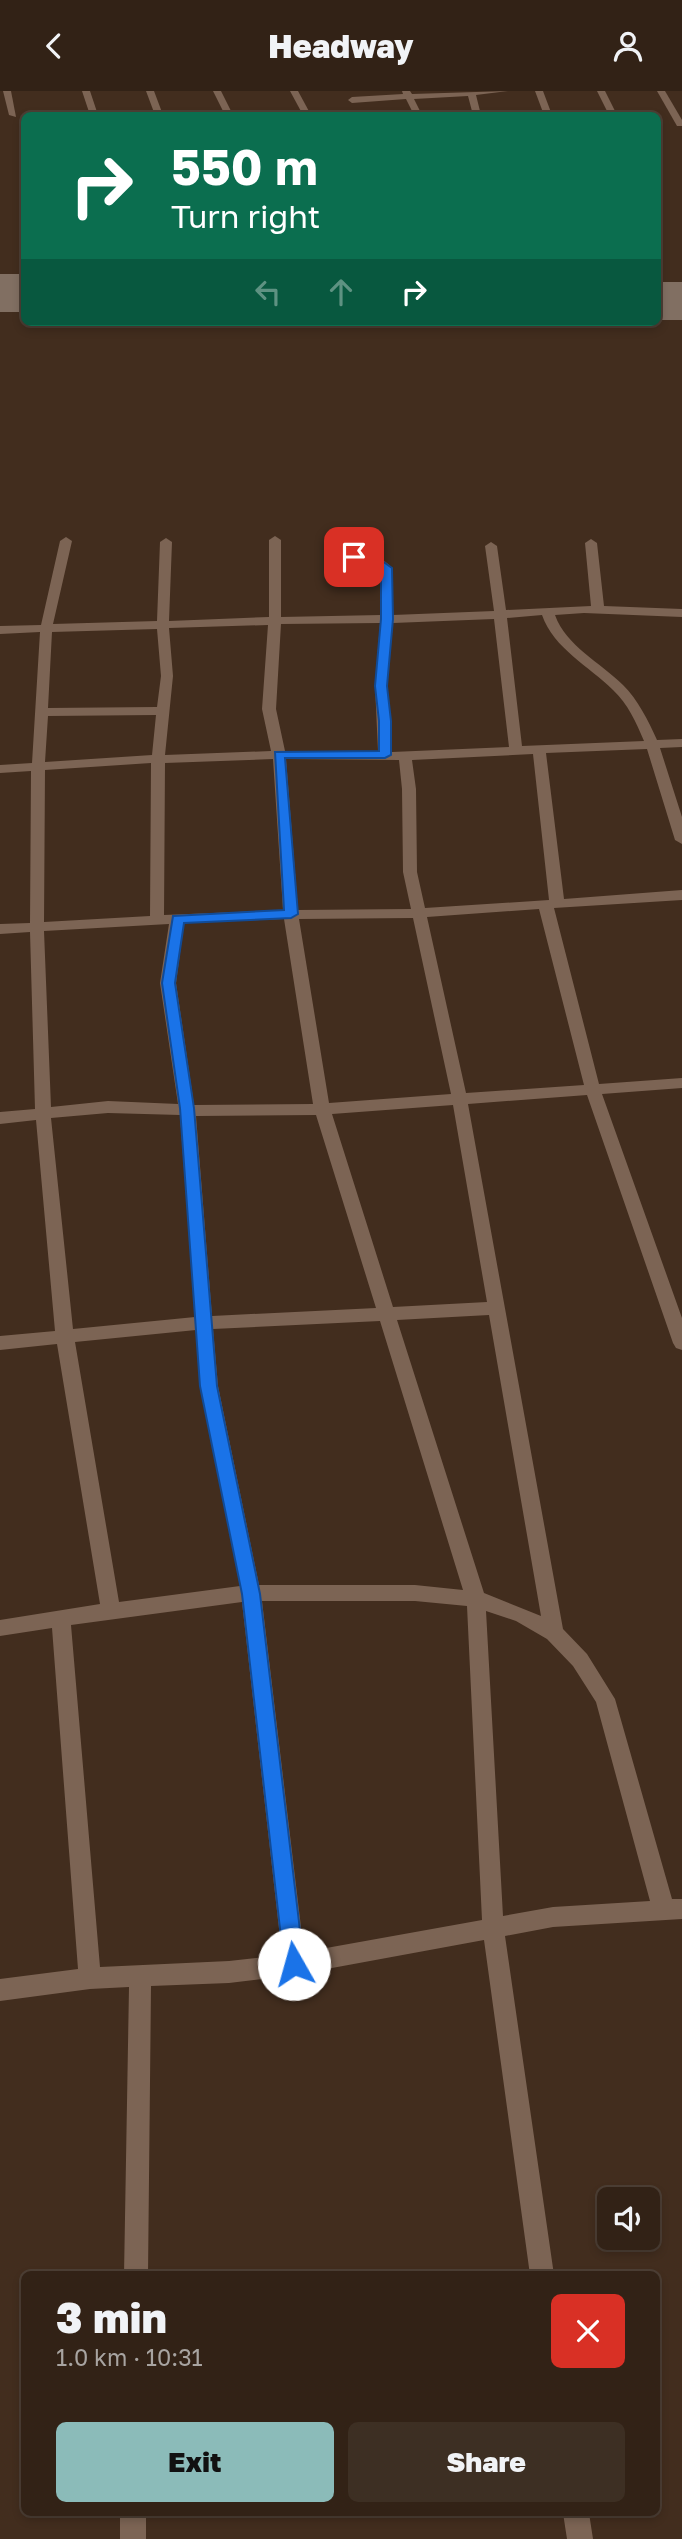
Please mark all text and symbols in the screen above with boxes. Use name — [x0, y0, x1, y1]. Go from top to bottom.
icon: back — [35, 27, 73, 65]
text: Headway — [268, 27, 414, 65]
icon: person — [609, 27, 647, 65]
text: 550 m — [171, 137, 318, 196]
icon: right — [56, 140, 147, 231]
text: Turn right — [171, 197, 320, 235]
icon: left — [249, 273, 287, 311]
icon: ahead — [322, 273, 360, 311]
icon: right — [395, 273, 433, 311]
pin — [324, 527, 384, 587]
icon: arrive — [335, 538, 373, 576]
position arrow — [257, 1927, 331, 2001]
map controls — [597, 2187, 660, 2250]
button: sound — [597, 2187, 660, 2250]
text: 3 min — [56, 2292, 167, 2342]
button: close — [551, 2294, 625, 2368]
text: 1.0 km · 10:31 — [56, 2343, 203, 2371]
button: Exit — [56, 2422, 334, 2502]
button: Share — [348, 2422, 625, 2502]

